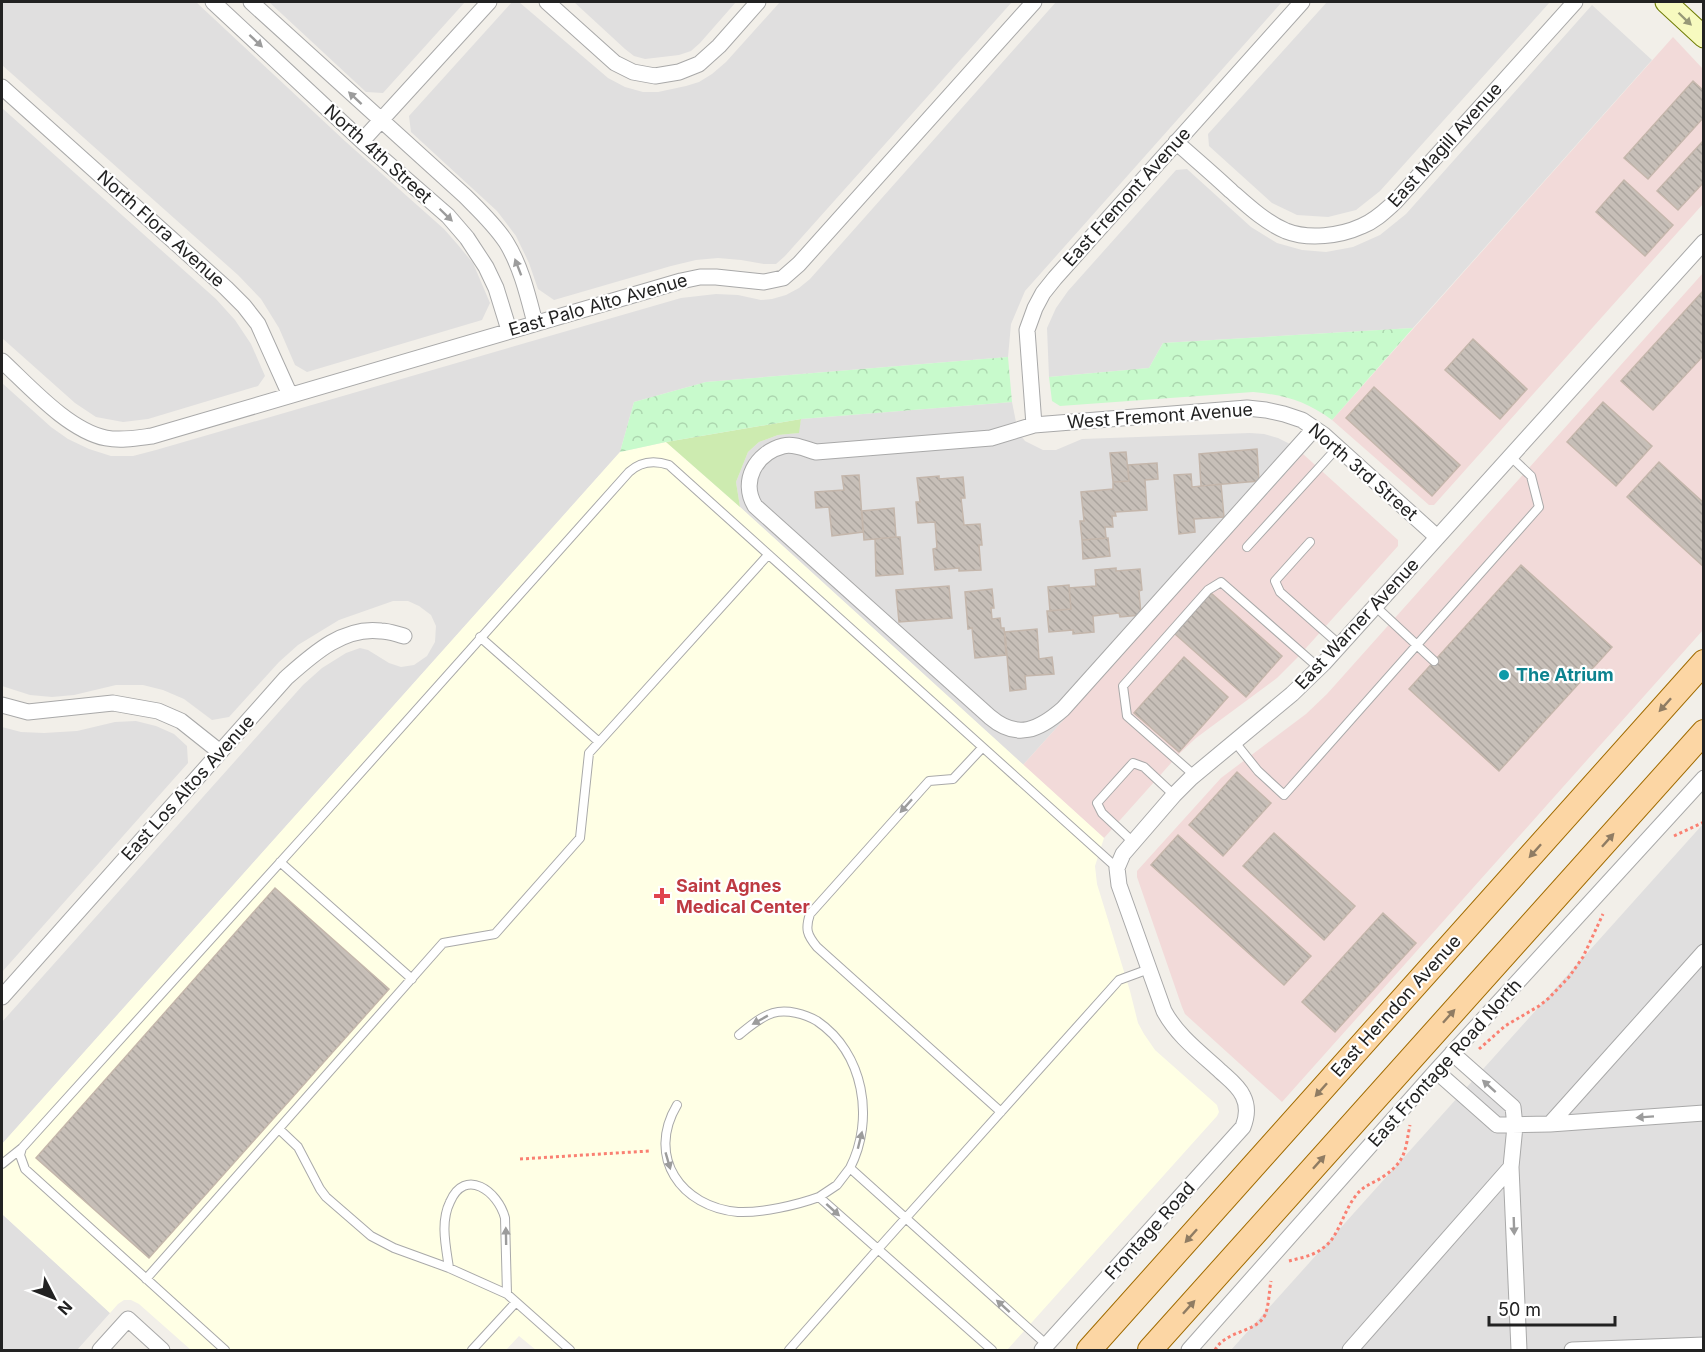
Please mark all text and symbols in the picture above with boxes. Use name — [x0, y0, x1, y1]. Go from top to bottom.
one-way arrow — [1677, 12, 1691, 26]
one-way arrow — [248, 34, 262, 48]
street label: East Magill Avenue — [1383, 78, 1506, 211]
one-way arrow — [349, 91, 363, 105]
street label: North 4th Street — [320, 100, 436, 207]
street label: East Fremont Avenue — [1059, 123, 1195, 271]
street label: North Flora Avenue — [93, 166, 229, 291]
one-way arrow — [439, 208, 454, 222]
one-way arrow — [513, 258, 522, 276]
street label: East Palo Alto Avenue — [506, 269, 690, 340]
street label: West Fremont Avenue — [1066, 399, 1254, 432]
street label: North 3rd Street — [1305, 419, 1422, 525]
street label: East Warner Avenue — [1290, 554, 1423, 694]
place label: The Atrium — [1516, 664, 1614, 685]
marker: The Atrium — [1497, 668, 1511, 682]
one-way arrow — [1658, 698, 1672, 713]
street label: East Los Altos Avenue — [117, 711, 258, 865]
one-way arrow — [899, 799, 913, 814]
one-way arrow — [1601, 833, 1614, 848]
one-way arrow — [1529, 843, 1542, 858]
place label: Saint Agnes Medical Center — [676, 875, 810, 917]
marker: Saint Agnes Medical Center — [653, 887, 671, 905]
street label: East Herndon Avenue — [1326, 930, 1465, 1081]
street label: East Frontage Road North — [1364, 974, 1526, 1151]
one-way arrow — [1442, 1009, 1455, 1024]
one-way arrow — [751, 1015, 768, 1025]
one-way arrow — [1482, 1079, 1497, 1093]
one-way arrow — [1314, 1083, 1328, 1098]
one-way arrow — [1636, 1113, 1655, 1122]
one-way arrow — [856, 1130, 866, 1149]
one-way arrow — [664, 1152, 673, 1170]
one-way arrow — [1312, 1154, 1326, 1169]
street label: Frontage Road — [1100, 1178, 1199, 1284]
one-way arrow — [826, 1203, 841, 1217]
one-way arrow — [1509, 1216, 1518, 1235]
one-way arrow — [501, 1226, 511, 1245]
one-way arrow — [1185, 1228, 1198, 1243]
north arrow — [24, 1268, 84, 1328]
scale bar — [1489, 1289, 1615, 1327]
text: N — [54, 1297, 77, 1319]
one-way arrow — [996, 1299, 1011, 1313]
text: 50 m — [1498, 1299, 1541, 1320]
one-way arrow — [1182, 1300, 1195, 1315]

